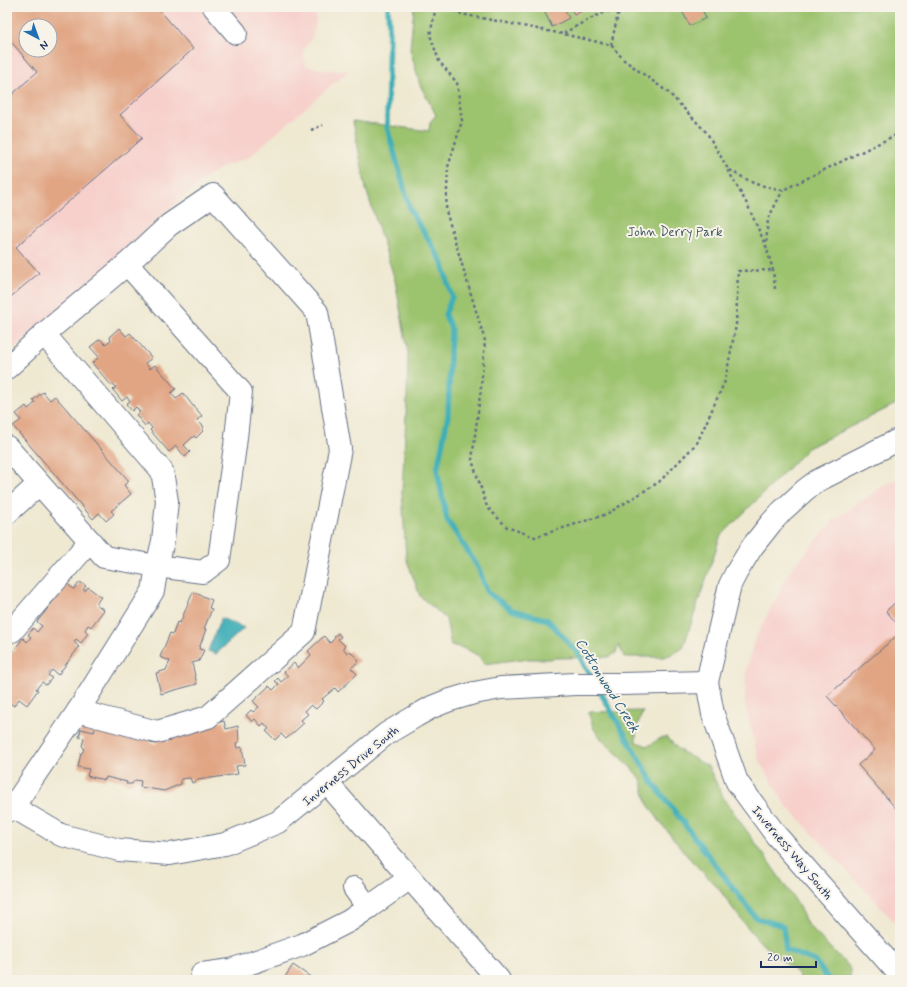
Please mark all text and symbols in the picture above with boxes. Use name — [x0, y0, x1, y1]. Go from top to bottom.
north arrow — [18, 18, 58, 58]
text: N — [37, 37, 51, 52]
park label: John Derry Park — [627, 224, 723, 241]
water label: Cottonwood Creek — [571, 635, 643, 736]
street label: Inverness Drive South — [299, 722, 403, 810]
street label: Inverness Way South — [748, 802, 836, 904]
scale bar — [761, 943, 816, 969]
text: 20 m — [767, 950, 793, 966]

